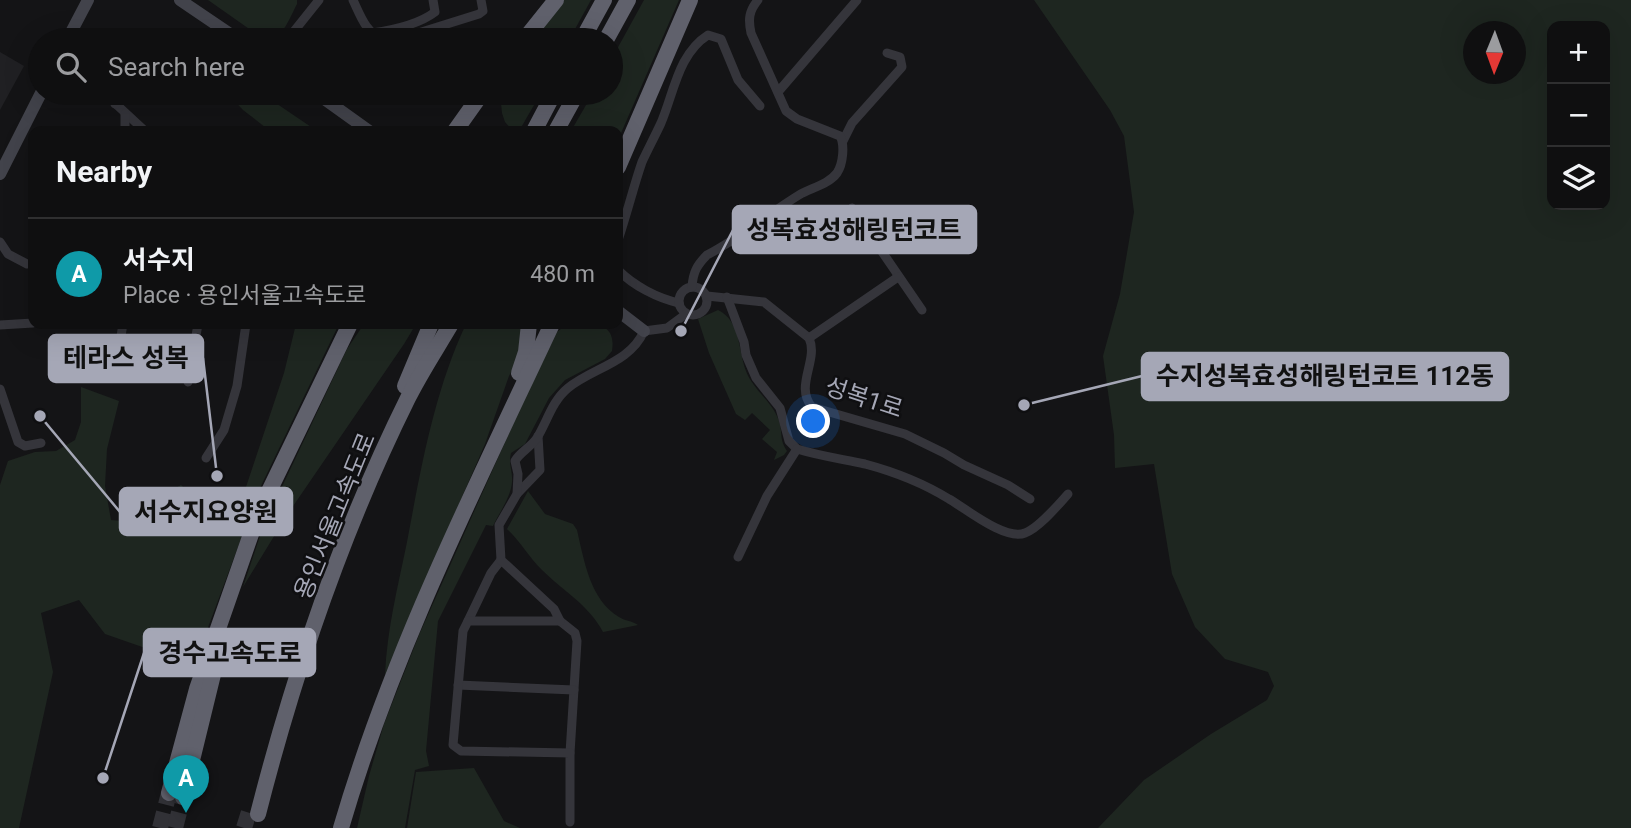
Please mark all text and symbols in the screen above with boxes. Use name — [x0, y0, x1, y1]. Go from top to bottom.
north arrow — [1463, 21, 1526, 84]
map controls — [1547, 21, 1610, 210]
button: + — [1547, 21, 1610, 84]
search box — [28, 28, 623, 105]
icon: search — [52, 48, 90, 86]
text: Search here — [108, 52, 245, 82]
button: − — [1547, 84, 1610, 147]
button: layers — [1547, 147, 1610, 210]
text: Nearby — [56, 154, 152, 189]
callout: 성복효성해링턴코트 — [733, 206, 976, 253]
text: 성복효성해링턴코트 — [746, 215, 962, 245]
text: 서수지 — [123, 245, 195, 275]
text: A — [71, 261, 87, 288]
text: 480 m — [530, 261, 595, 288]
text: Place · 용인서울고속도로 — [123, 282, 367, 309]
callout: 테라스 성복 — [49, 335, 203, 382]
text: 테라스 성복 — [63, 343, 189, 373]
callout: 수지성복효성해링턴코트 112동 — [1142, 353, 1508, 400]
text: 수지성복효성해링턴코트 112동 — [1156, 361, 1494, 391]
street label: 성복1로 — [822, 372, 906, 424]
your location — [796, 404, 830, 438]
street label: 용인서울고속도로 — [289, 429, 381, 603]
callout: 서수지요양원 — [120, 488, 292, 535]
text: 서수지요양원 — [134, 497, 278, 527]
callout: 경수고속도로 — [144, 629, 315, 676]
text: 경수고속도로 — [158, 638, 302, 668]
pin: A — [163, 755, 209, 813]

